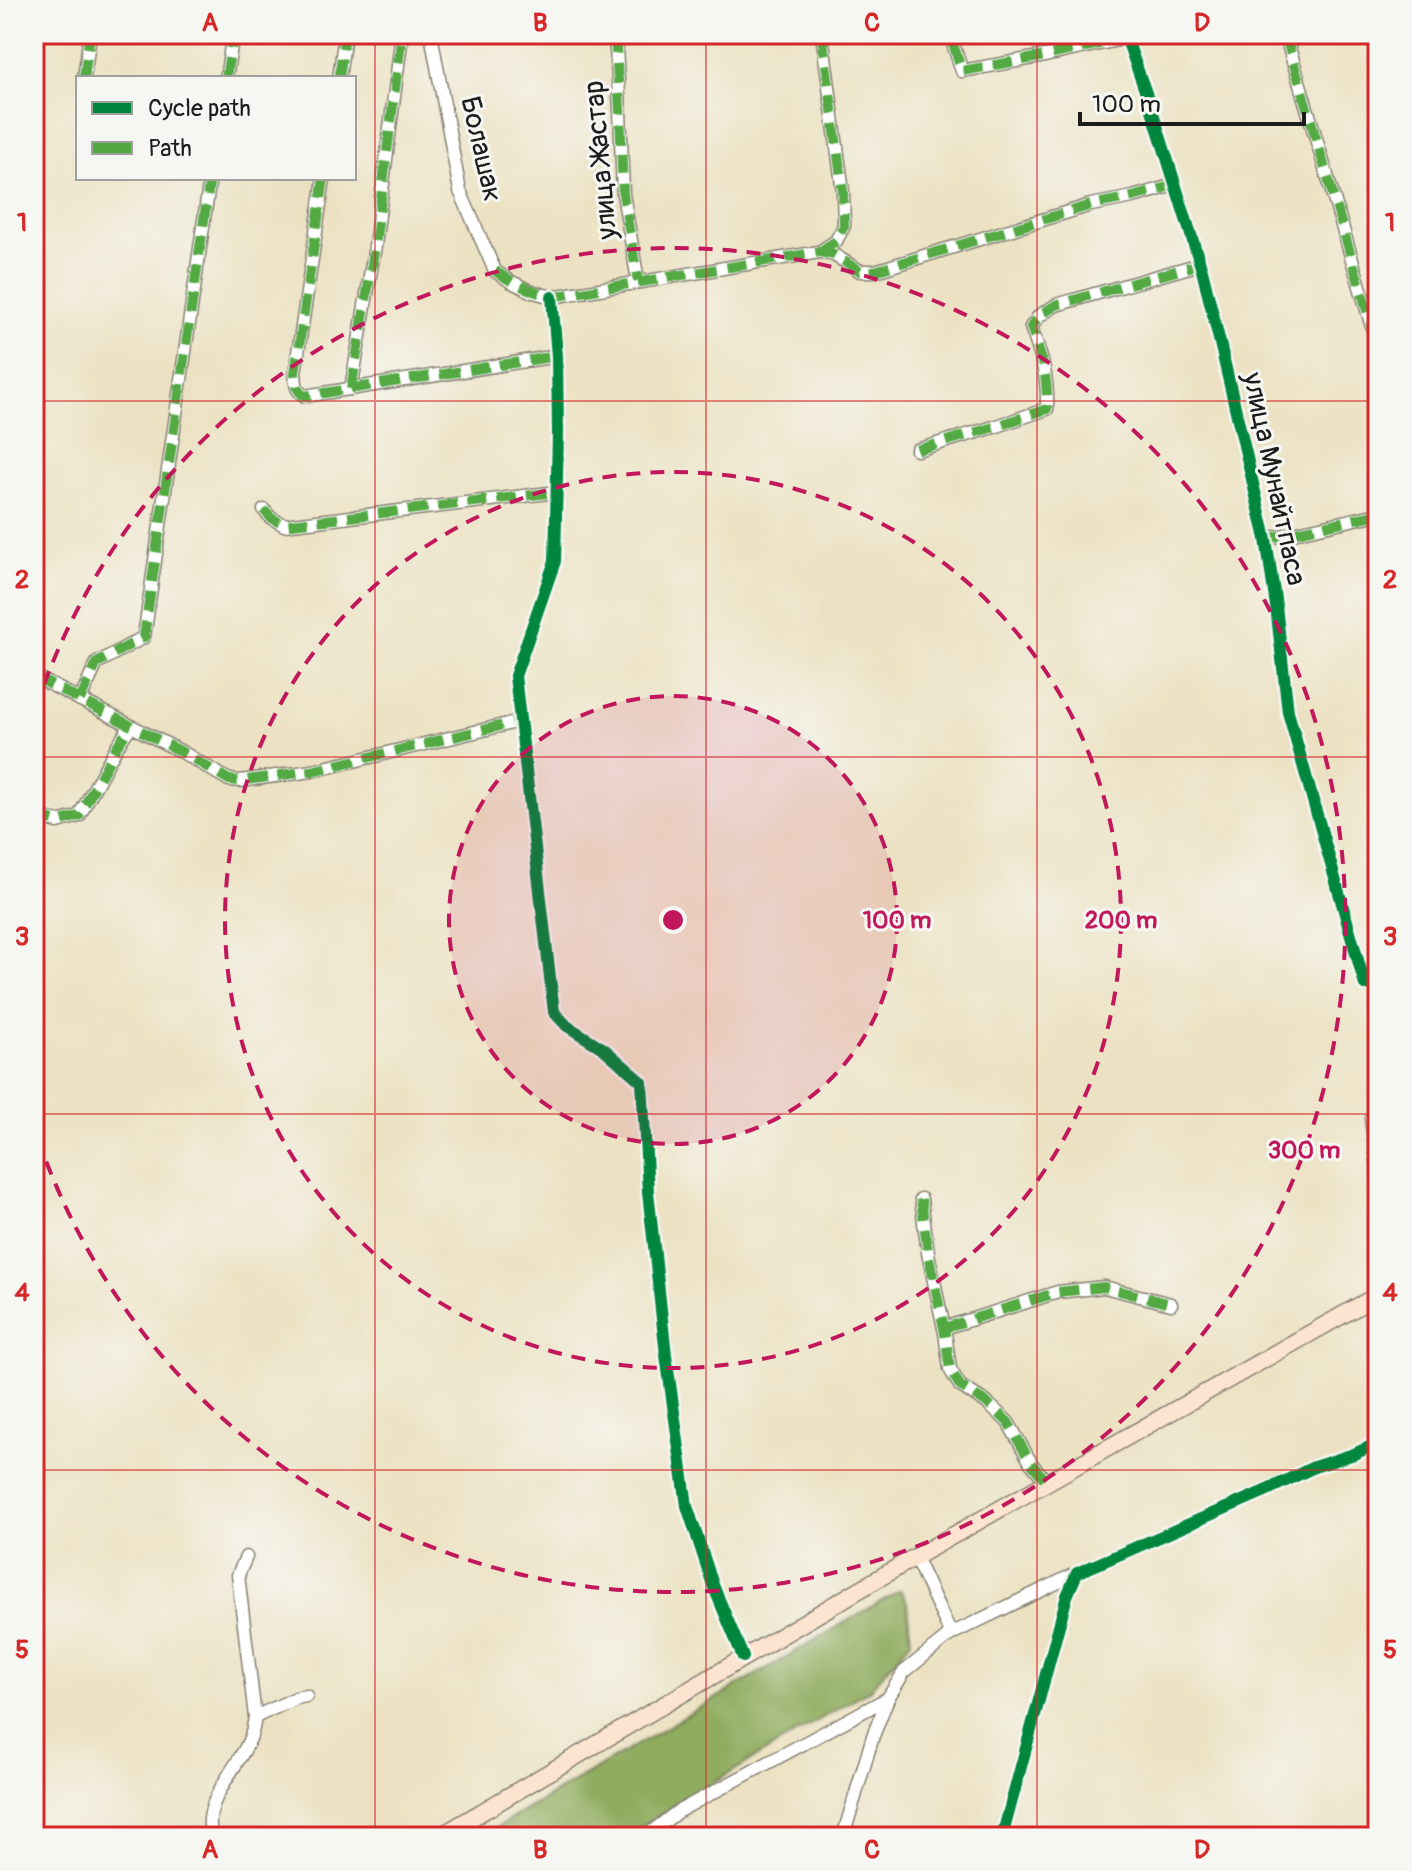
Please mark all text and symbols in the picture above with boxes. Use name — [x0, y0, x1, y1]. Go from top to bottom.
text: A — [202, 7, 219, 39]
text: B — [533, 7, 547, 39]
text: C — [864, 7, 880, 39]
text: D — [1194, 7, 1210, 39]
legend — [76, 76, 356, 180]
scale bar — [1080, 76, 1304, 126]
street label: улица Жастар — [577, 79, 625, 242]
text: 100 m — [1092, 90, 1161, 119]
street label: Болашак — [452, 93, 510, 205]
text: Cycle path — [148, 94, 251, 123]
text: Path — [148, 134, 192, 163]
text: 1 — [17, 207, 27, 239]
text: 1 — [1385, 207, 1395, 239]
street label: улица Мунайтпаса — [1234, 368, 1314, 589]
text: 2 — [15, 564, 29, 596]
text: 2 — [1383, 564, 1397, 596]
centre of rings — [659, 906, 687, 934]
text: 100 m — [863, 906, 931, 935]
text: 200 m — [1085, 906, 1157, 935]
text: 3 — [15, 921, 29, 953]
text: 3 — [1383, 921, 1397, 953]
text: 300 m — [1268, 1136, 1340, 1165]
text: 4 — [14, 1277, 30, 1309]
text: 4 — [1382, 1277, 1398, 1309]
text: 5 — [15, 1634, 29, 1666]
text: 5 — [1383, 1634, 1397, 1666]
text: A — [202, 1834, 219, 1866]
text: B — [533, 1834, 547, 1866]
text: C — [864, 1834, 880, 1866]
text: D — [1194, 1834, 1210, 1866]

